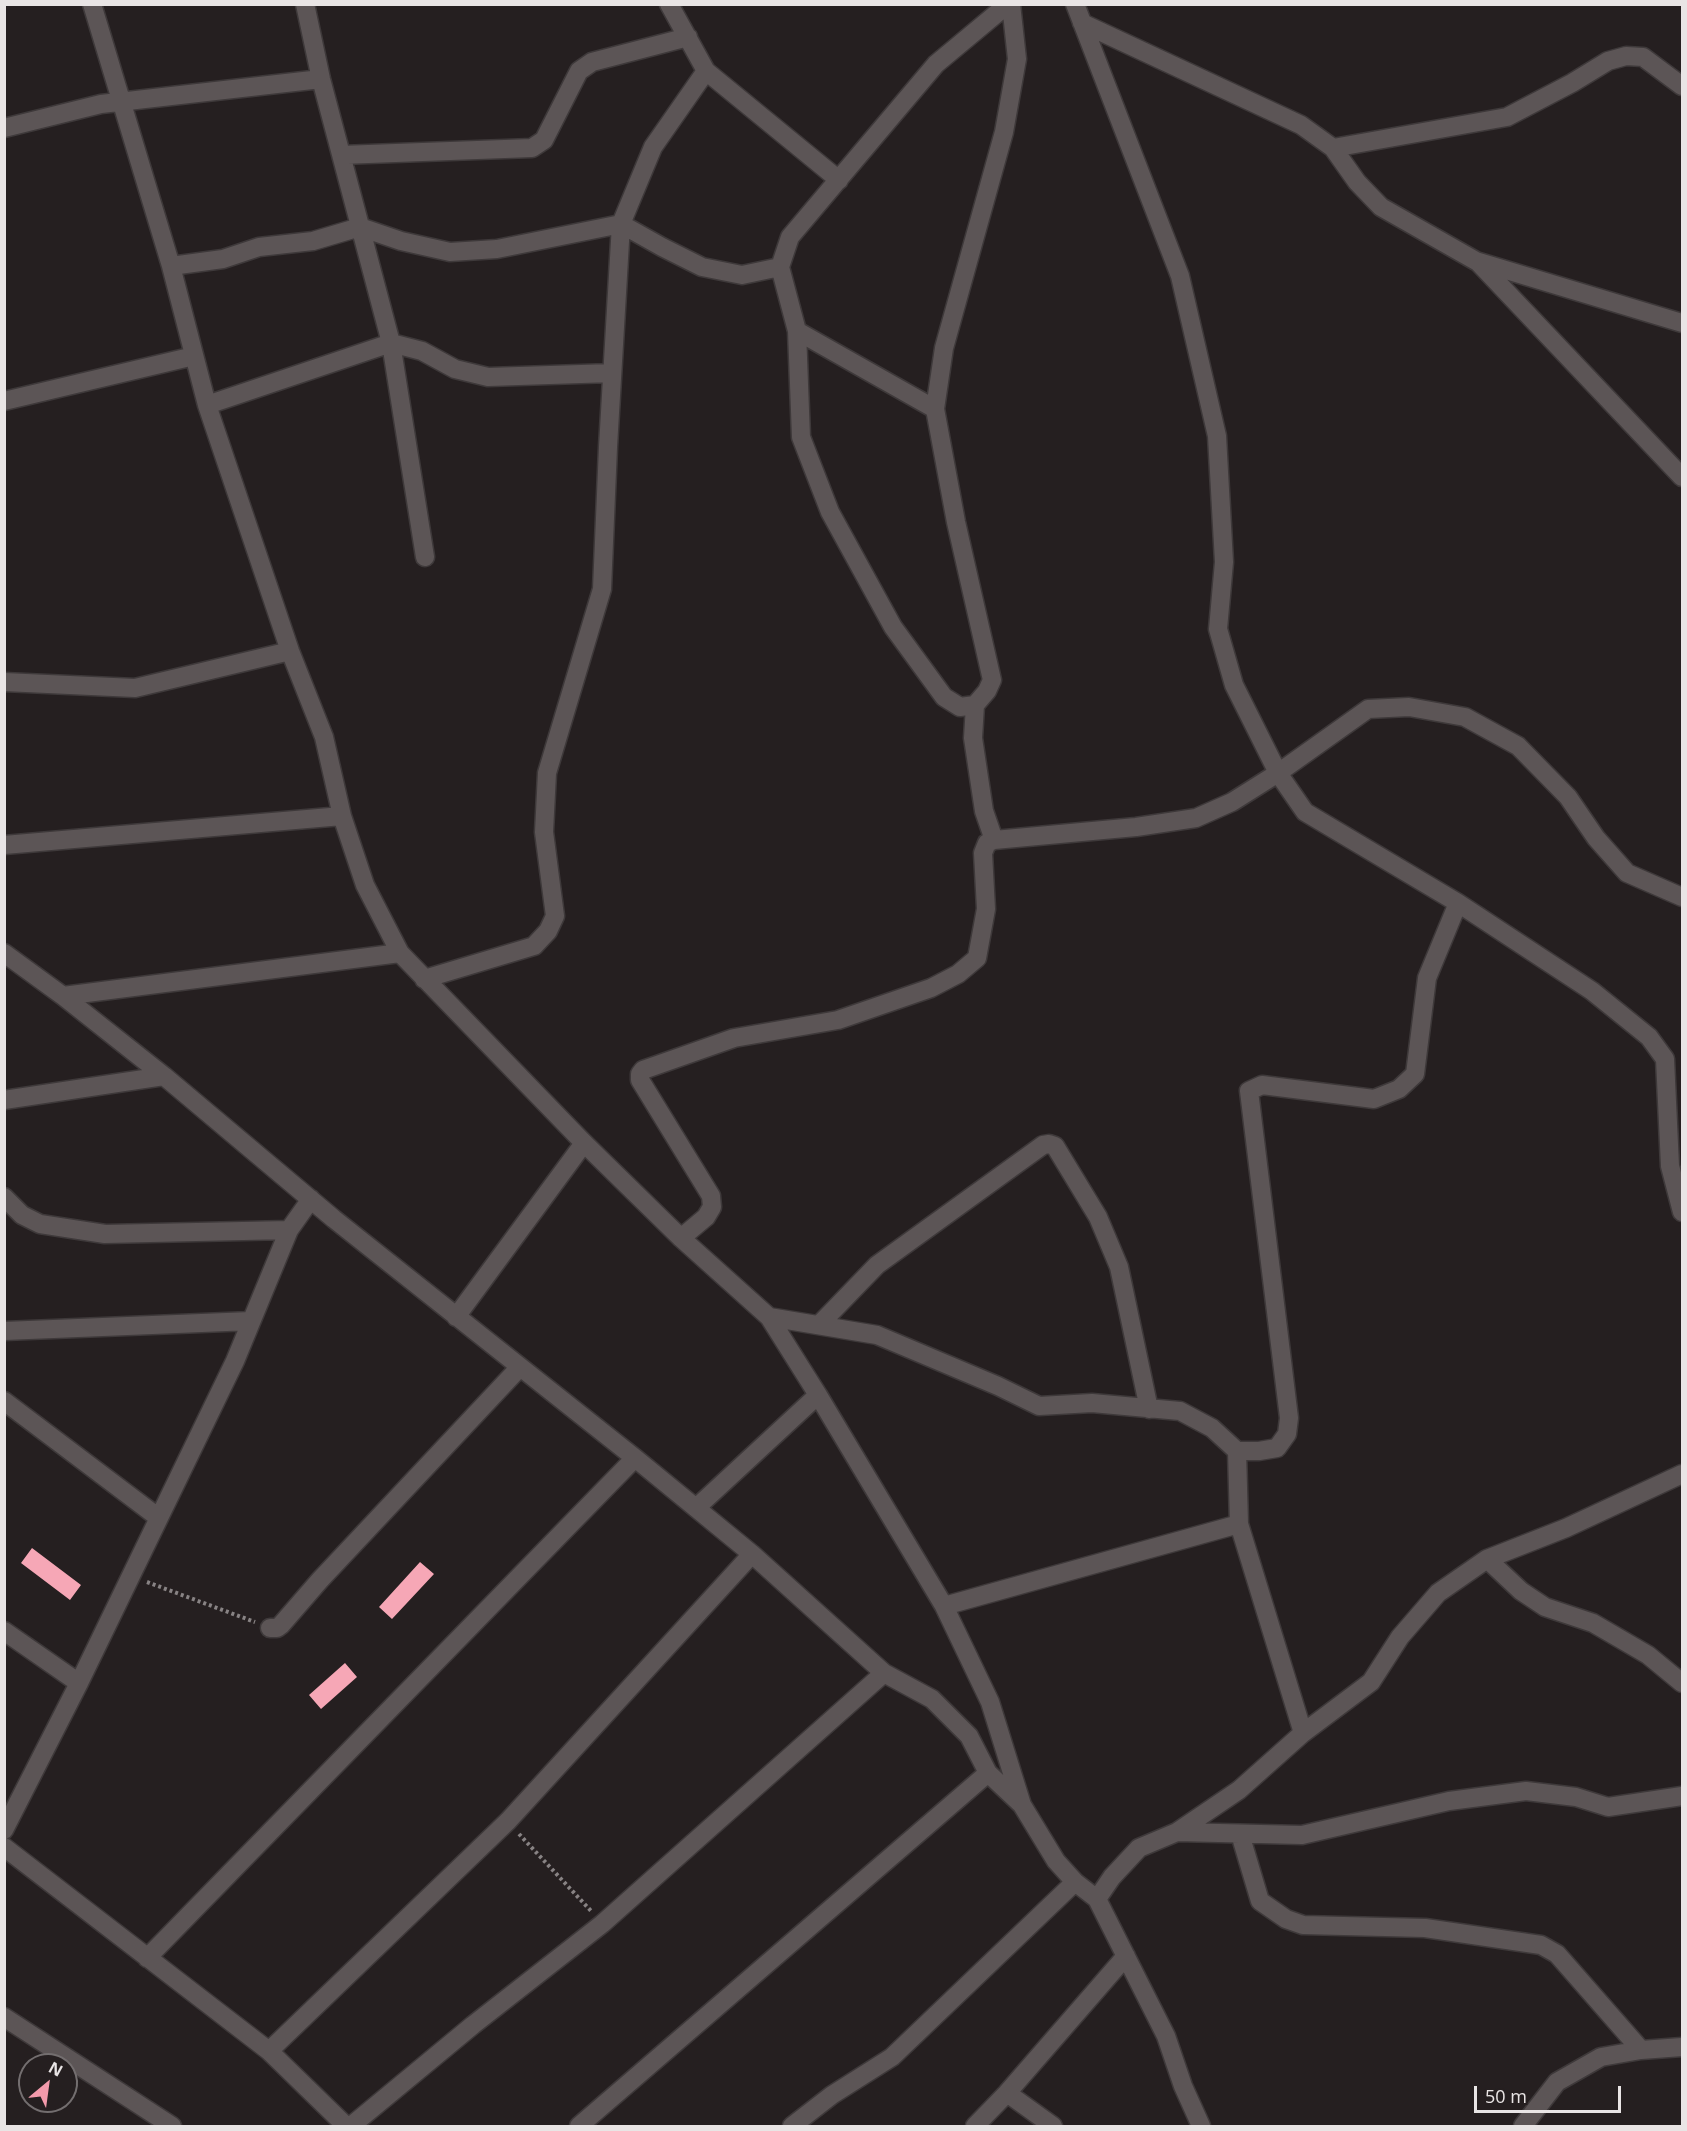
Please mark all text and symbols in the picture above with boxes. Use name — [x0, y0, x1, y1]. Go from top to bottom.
north arrow — [18, 2053, 78, 2113]
text: N — [45, 2056, 67, 2082]
scale bar — [1477, 2074, 1624, 2112]
text: 50 m — [1485, 2084, 1527, 2108]

